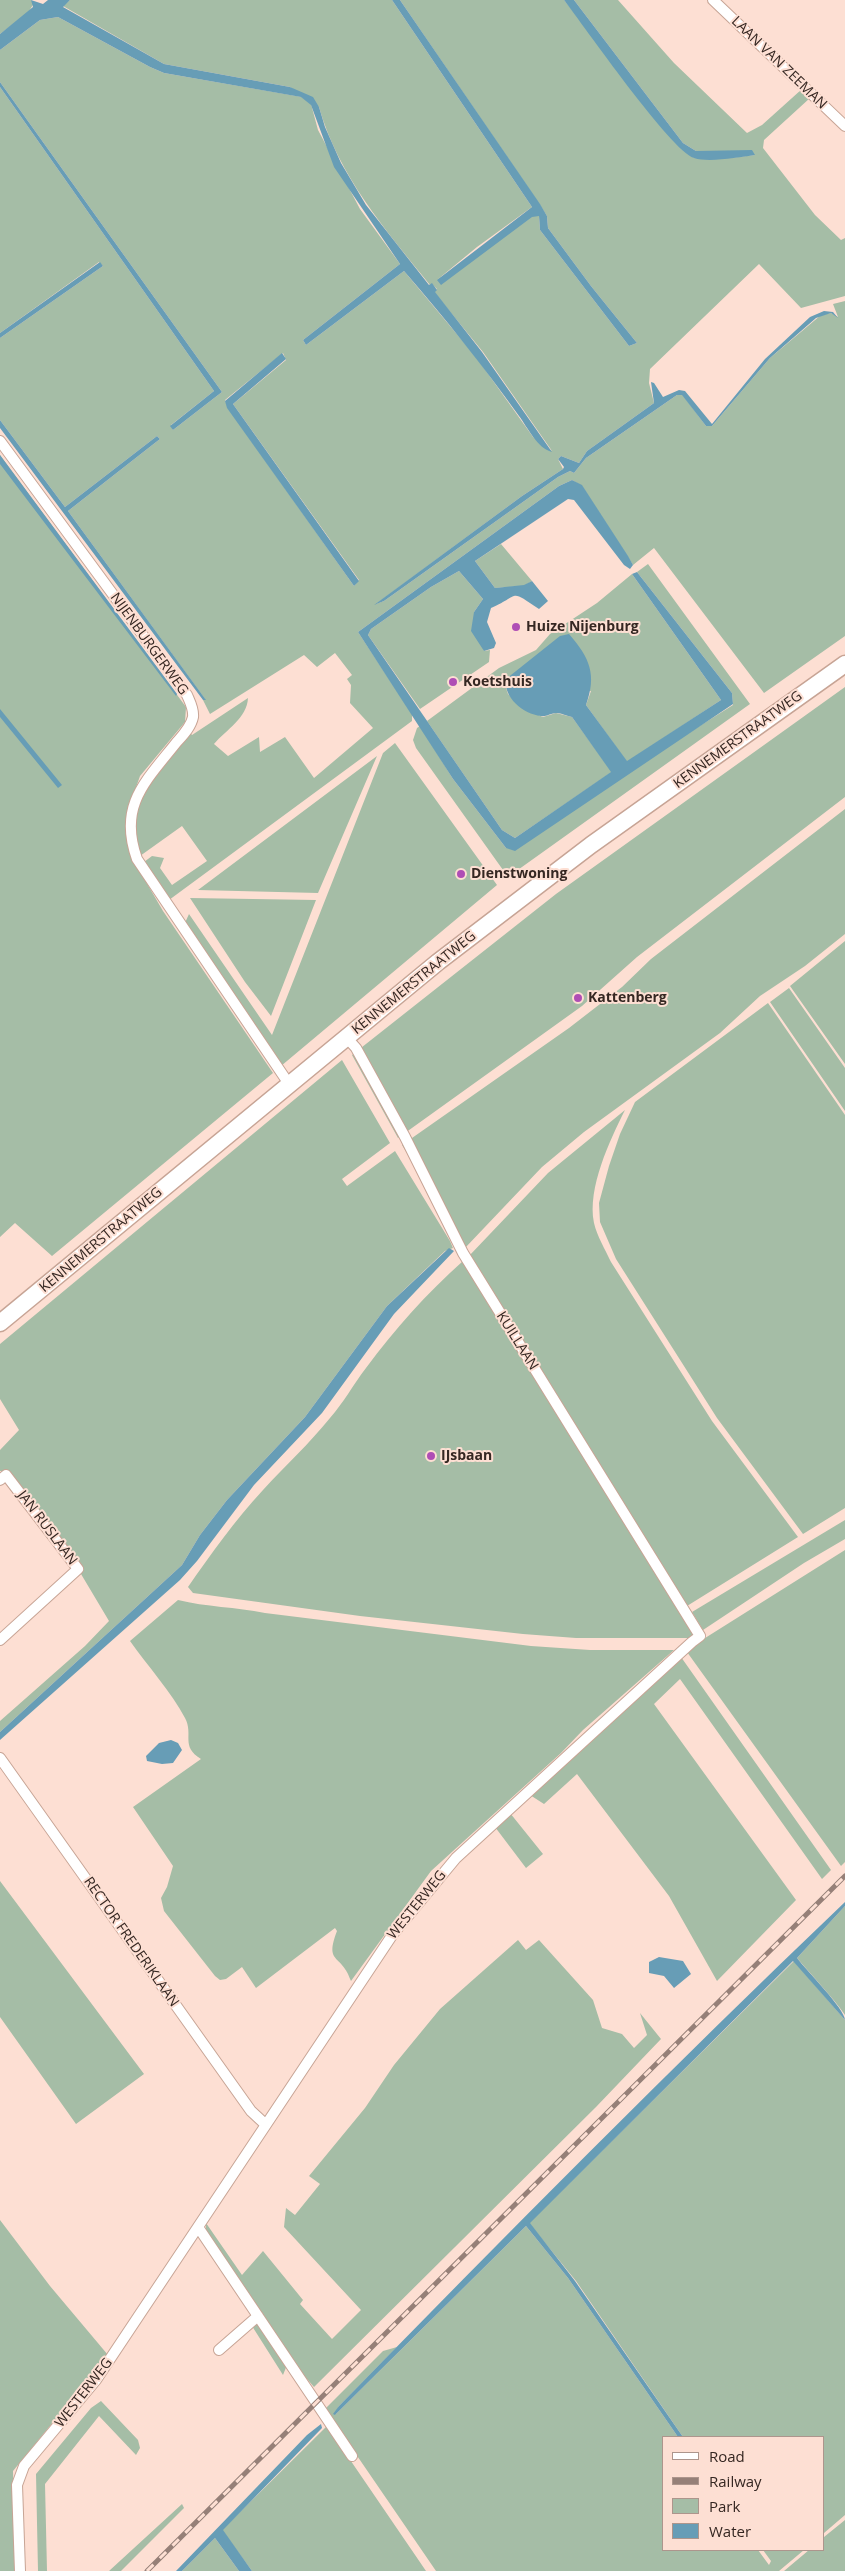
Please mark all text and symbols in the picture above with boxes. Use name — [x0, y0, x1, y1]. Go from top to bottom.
street label: LAAN VAN ZEEMAN — [728, 13, 830, 113]
street label: NIJENBURGERWEG — [106, 590, 192, 698]
place label: Huize Nijenburg — [526, 619, 639, 635]
marker: Huize Nijenburg — [510, 621, 522, 633]
place label: Koetshuis — [463, 674, 532, 690]
marker: Koetshuis — [447, 676, 459, 688]
street label: KENNEMERSTRAATWEG — [671, 688, 805, 792]
place label: Dienstwoning — [471, 866, 567, 882]
marker: Dienstwoning — [455, 868, 467, 880]
street label: KENNEMERSTRAATWEG — [349, 928, 479, 1038]
place label: Kattenberg — [588, 990, 667, 1006]
marker: Kattenberg — [572, 992, 584, 1004]
street label: KENNEMERSTRAATWEG — [36, 1184, 166, 1296]
street label: KUILLAAN — [493, 1309, 541, 1373]
place label: IJsbaan — [441, 1448, 492, 1464]
marker: IJsbaan — [425, 1450, 437, 1462]
street label: JAN RUSLAAN — [14, 1487, 80, 1569]
street label: WESTERWEG — [384, 1867, 450, 1943]
street label: RECTOR FREDERIKLAAN — [80, 1874, 182, 2010]
street label: WESTERWEG — [52, 2355, 116, 2431]
legend — [662, 2436, 825, 2551]
text: Road — [709, 2446, 745, 2466]
text: Railway — [709, 2471, 762, 2491]
text: Park — [709, 2496, 740, 2516]
text: Water — [709, 2521, 751, 2541]

